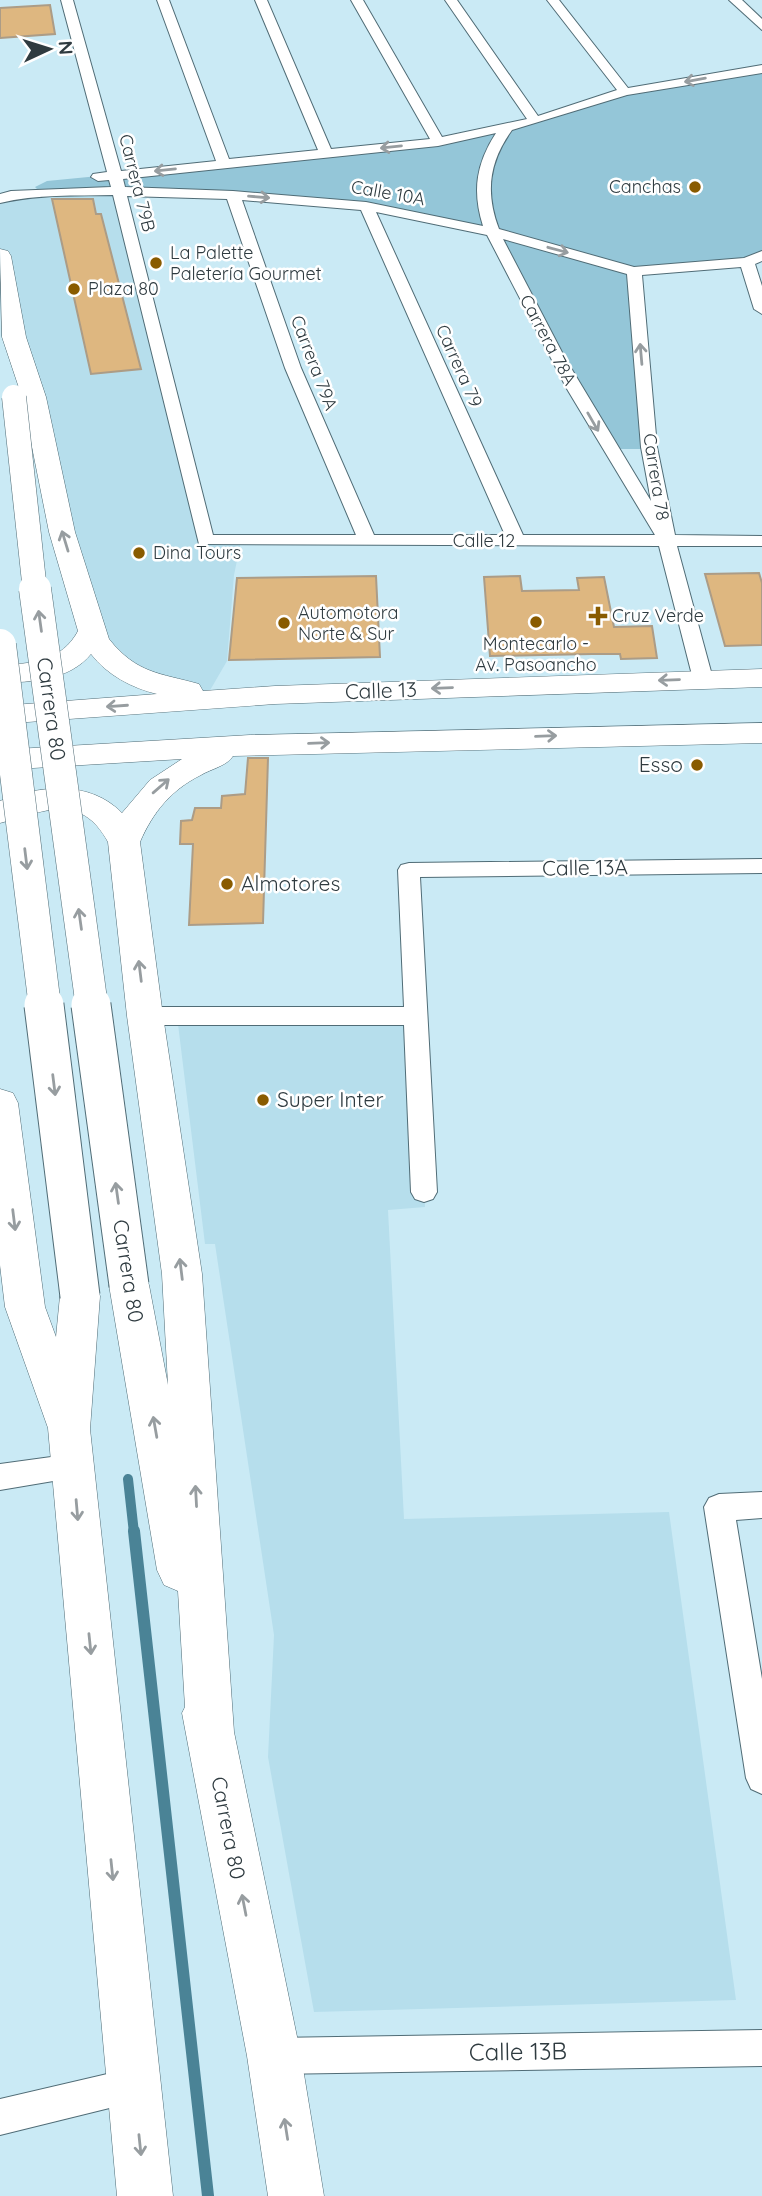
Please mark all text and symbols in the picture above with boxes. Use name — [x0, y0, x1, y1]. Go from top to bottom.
north arrow — [14, 14, 84, 84]
text: N — [54, 40, 78, 56]
one-way arrow — [684, 74, 707, 87]
street label: Carrera 79B — [114, 132, 161, 234]
one-way arrow — [380, 141, 403, 154]
one-way arrow — [154, 163, 176, 176]
street label: Calle 10A — [349, 175, 427, 210]
place label: Canchas — [609, 175, 681, 198]
marker: Canchas — [687, 179, 703, 195]
one-way arrow — [247, 191, 270, 204]
place label: La Palette Paletería Gourmet — [170, 241, 322, 285]
one-way arrow — [546, 244, 569, 257]
marker: La Palette Paletería Gourmet — [148, 255, 164, 271]
place label: Plaza 80 — [88, 277, 159, 300]
marker: Plaza 80 — [66, 281, 82, 297]
street label: Carrera 78A — [515, 290, 582, 389]
street label: Carrera 79A — [286, 312, 343, 414]
street label: Carrera 79 — [431, 321, 488, 411]
one-way arrow — [634, 344, 647, 366]
one-way arrow — [586, 411, 600, 431]
street label: Carrera 78 — [638, 432, 675, 522]
street label: Calle 12 — [453, 529, 515, 552]
one-way arrow — [58, 530, 71, 552]
place label: Dina Tours — [153, 541, 241, 564]
marker: Dina Tours — [131, 545, 147, 561]
place label: Automotora Norte & Sur — [298, 601, 398, 645]
place label: Cruz Verde — [612, 604, 704, 627]
marker: Cruz Verde — [590, 608, 606, 624]
one-way arrow — [33, 610, 46, 633]
marker: Montecarlo - Av. Pasoancho — [528, 614, 544, 630]
marker: Automotora Norte & Sur — [276, 615, 292, 631]
place label: Montecarlo - Av. Pasoancho — [475, 632, 597, 676]
street label: Carrera 80 — [32, 655, 72, 762]
one-way arrow — [658, 673, 681, 687]
street label: Calle 13 — [344, 676, 418, 704]
one-way arrow — [431, 682, 454, 695]
one-way arrow — [106, 700, 129, 713]
one-way arrow — [534, 730, 557, 743]
one-way arrow — [307, 736, 330, 750]
place label: Esso — [639, 751, 683, 777]
marker: Esso — [689, 757, 705, 773]
one-way arrow — [152, 778, 170, 794]
one-way arrow — [20, 847, 33, 870]
street label: Calle 13A — [542, 853, 628, 881]
place label: Almotores — [241, 870, 340, 896]
marker: Almotores — [219, 876, 235, 892]
one-way arrow — [73, 908, 86, 931]
one-way arrow — [133, 960, 146, 983]
one-way arrow — [48, 1073, 61, 1095]
place label: Super Inter — [277, 1086, 384, 1112]
marker: Super Inter — [255, 1092, 271, 1108]
one-way arrow — [110, 1182, 123, 1205]
one-way arrow — [8, 1208, 21, 1231]
street label: Carrera 80 — [108, 1217, 150, 1324]
one-way arrow — [175, 1258, 188, 1281]
one-way arrow — [147, 1416, 161, 1439]
one-way arrow — [189, 1485, 202, 1508]
one-way arrow — [71, 1498, 84, 1521]
one-way arrow — [83, 1632, 96, 1655]
street label: Carrera 80 — [206, 1774, 252, 1881]
one-way arrow — [106, 1858, 119, 1881]
one-way arrow — [236, 1894, 250, 1917]
street label: Calle 13B — [469, 2035, 567, 2067]
one-way arrow — [279, 2118, 292, 2141]
one-way arrow — [133, 2133, 146, 2156]

